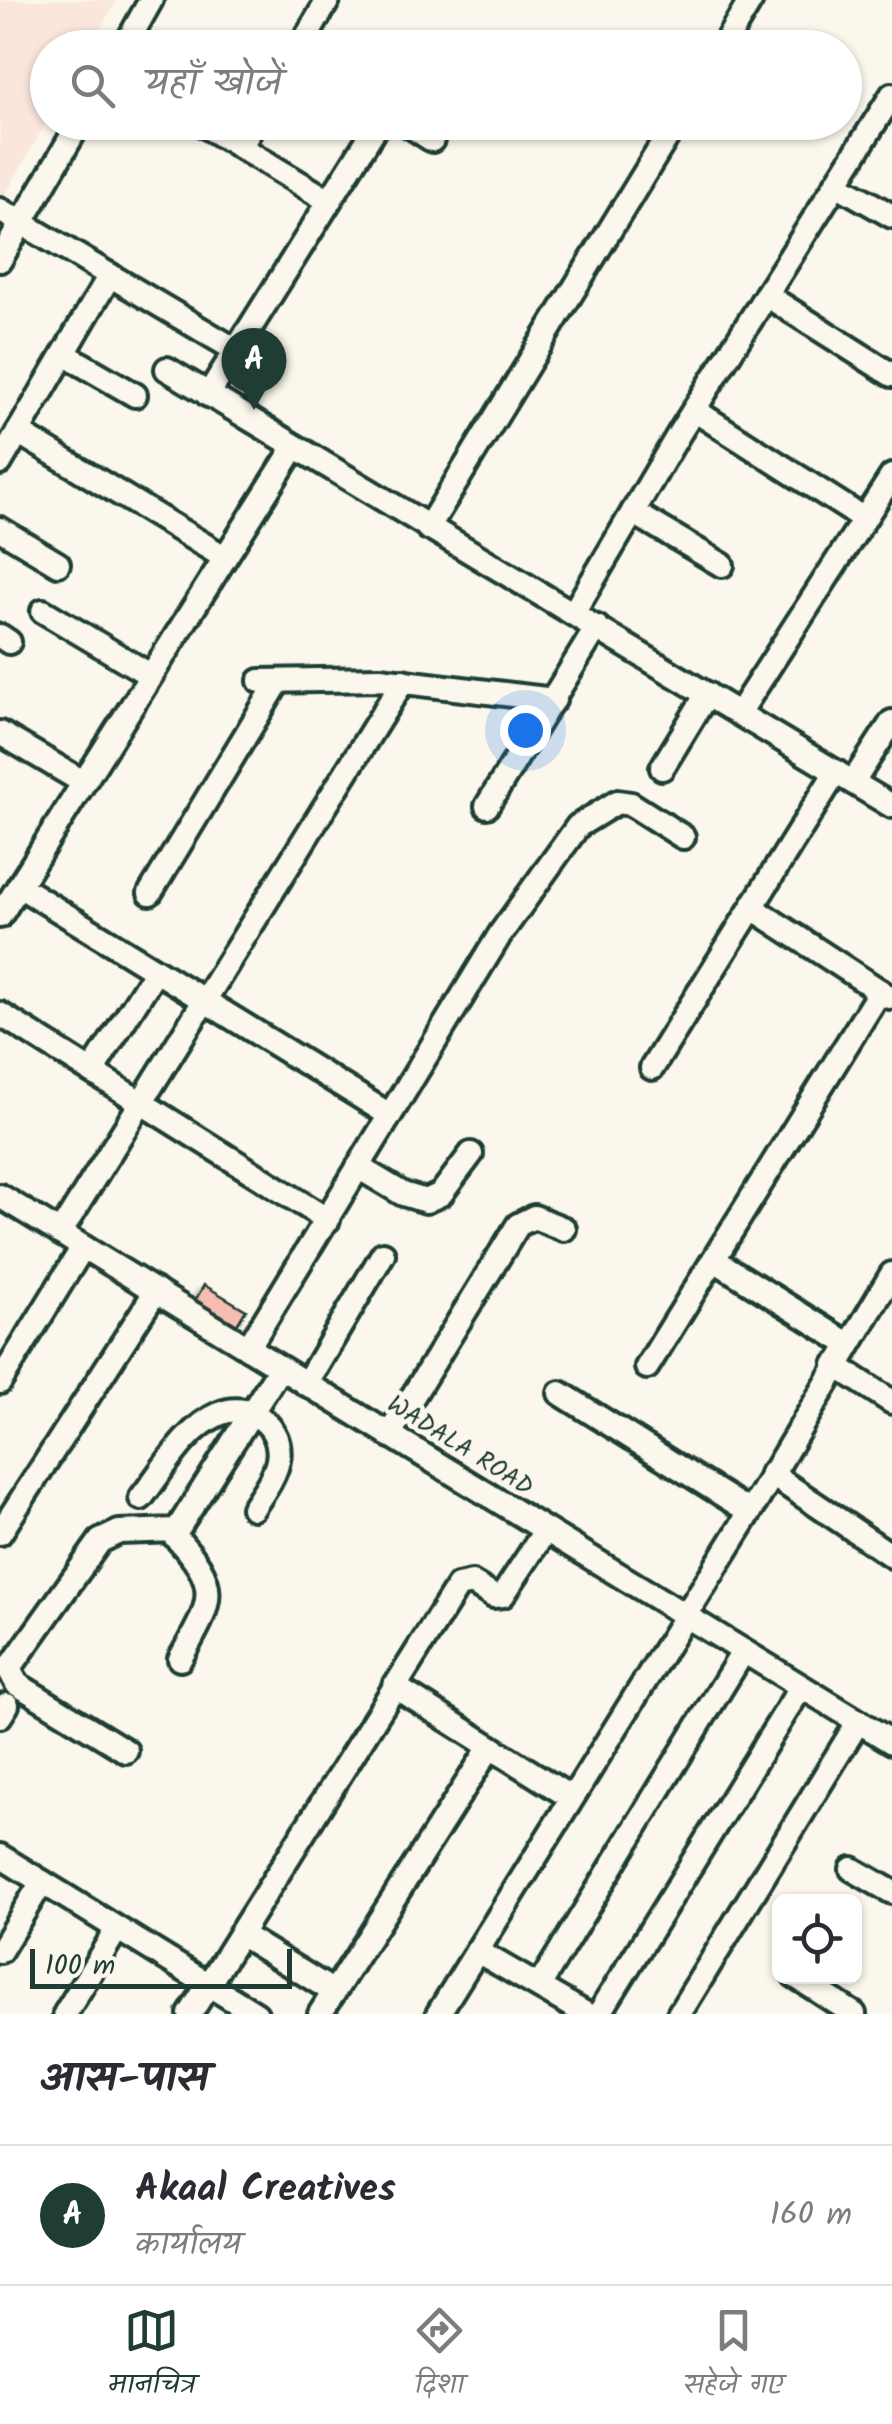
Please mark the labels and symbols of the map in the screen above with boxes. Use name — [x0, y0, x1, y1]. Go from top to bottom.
pin: A — [222, 328, 286, 410]
your location — [500, 705, 551, 756]
street label: WADALA ROAD — [379, 1385, 541, 1507]
scale bar — [30, 1944, 292, 1988]

